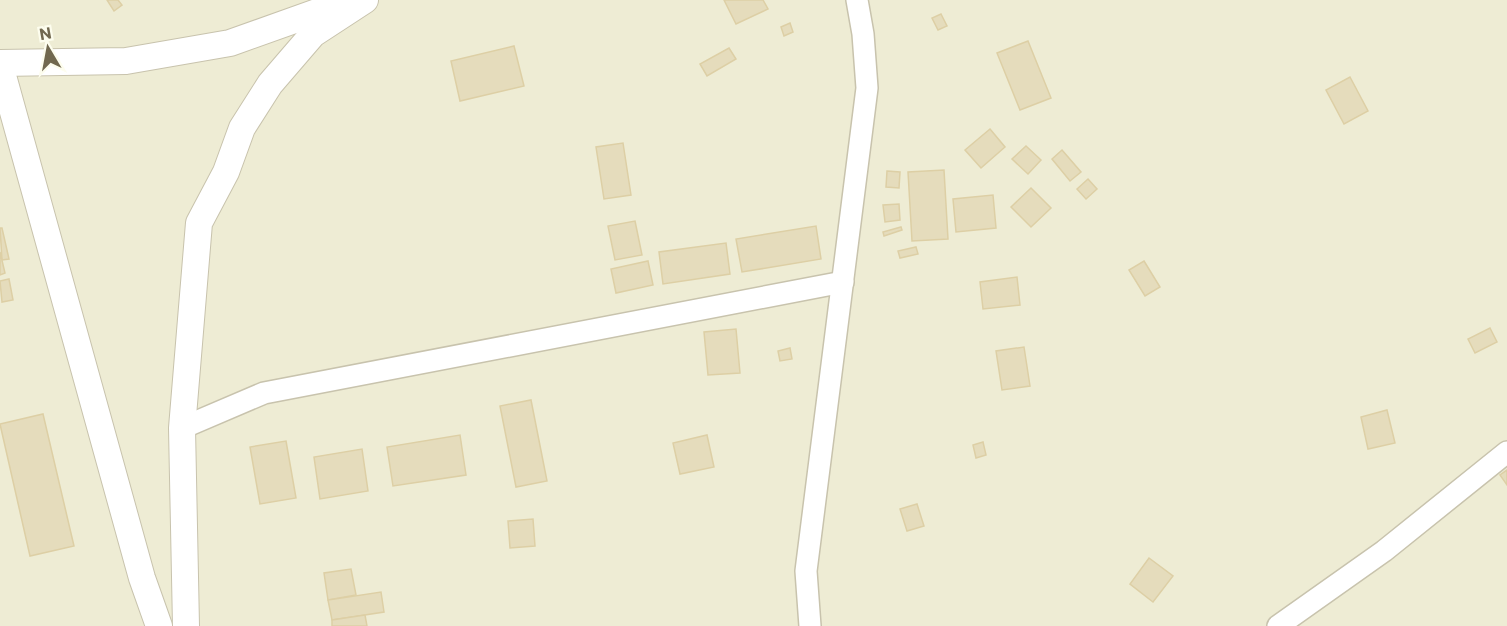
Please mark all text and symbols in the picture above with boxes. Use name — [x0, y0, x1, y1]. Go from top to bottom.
north arrow — [18, 18, 78, 78]
text: N — [38, 22, 53, 43]

